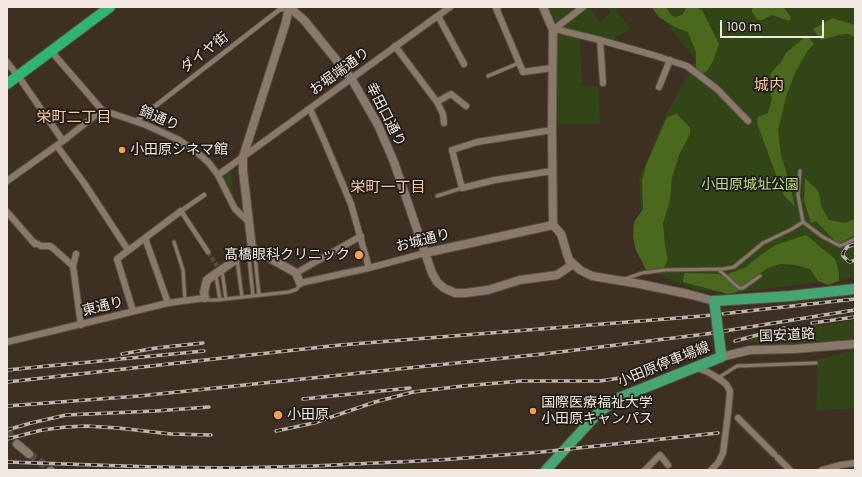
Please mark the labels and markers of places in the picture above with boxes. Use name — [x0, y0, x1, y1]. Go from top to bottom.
place label: 小田原シネマ館 — [130, 142, 228, 158]
marker: 小田原シネマ館 — [117, 145, 127, 155]
place label: 髙橋眼科クリニック — [224, 247, 350, 263]
marker: 髙橋眼科クリニック — [353, 249, 365, 261]
place label: 国際医療福祉大学 小田原キャンパス — [541, 395, 653, 428]
marker: 国際医療福祉大学 小田原キャンパス — [528, 406, 538, 416]
place label: 小田原 — [287, 407, 329, 423]
marker: 小田原 — [272, 409, 284, 421]

